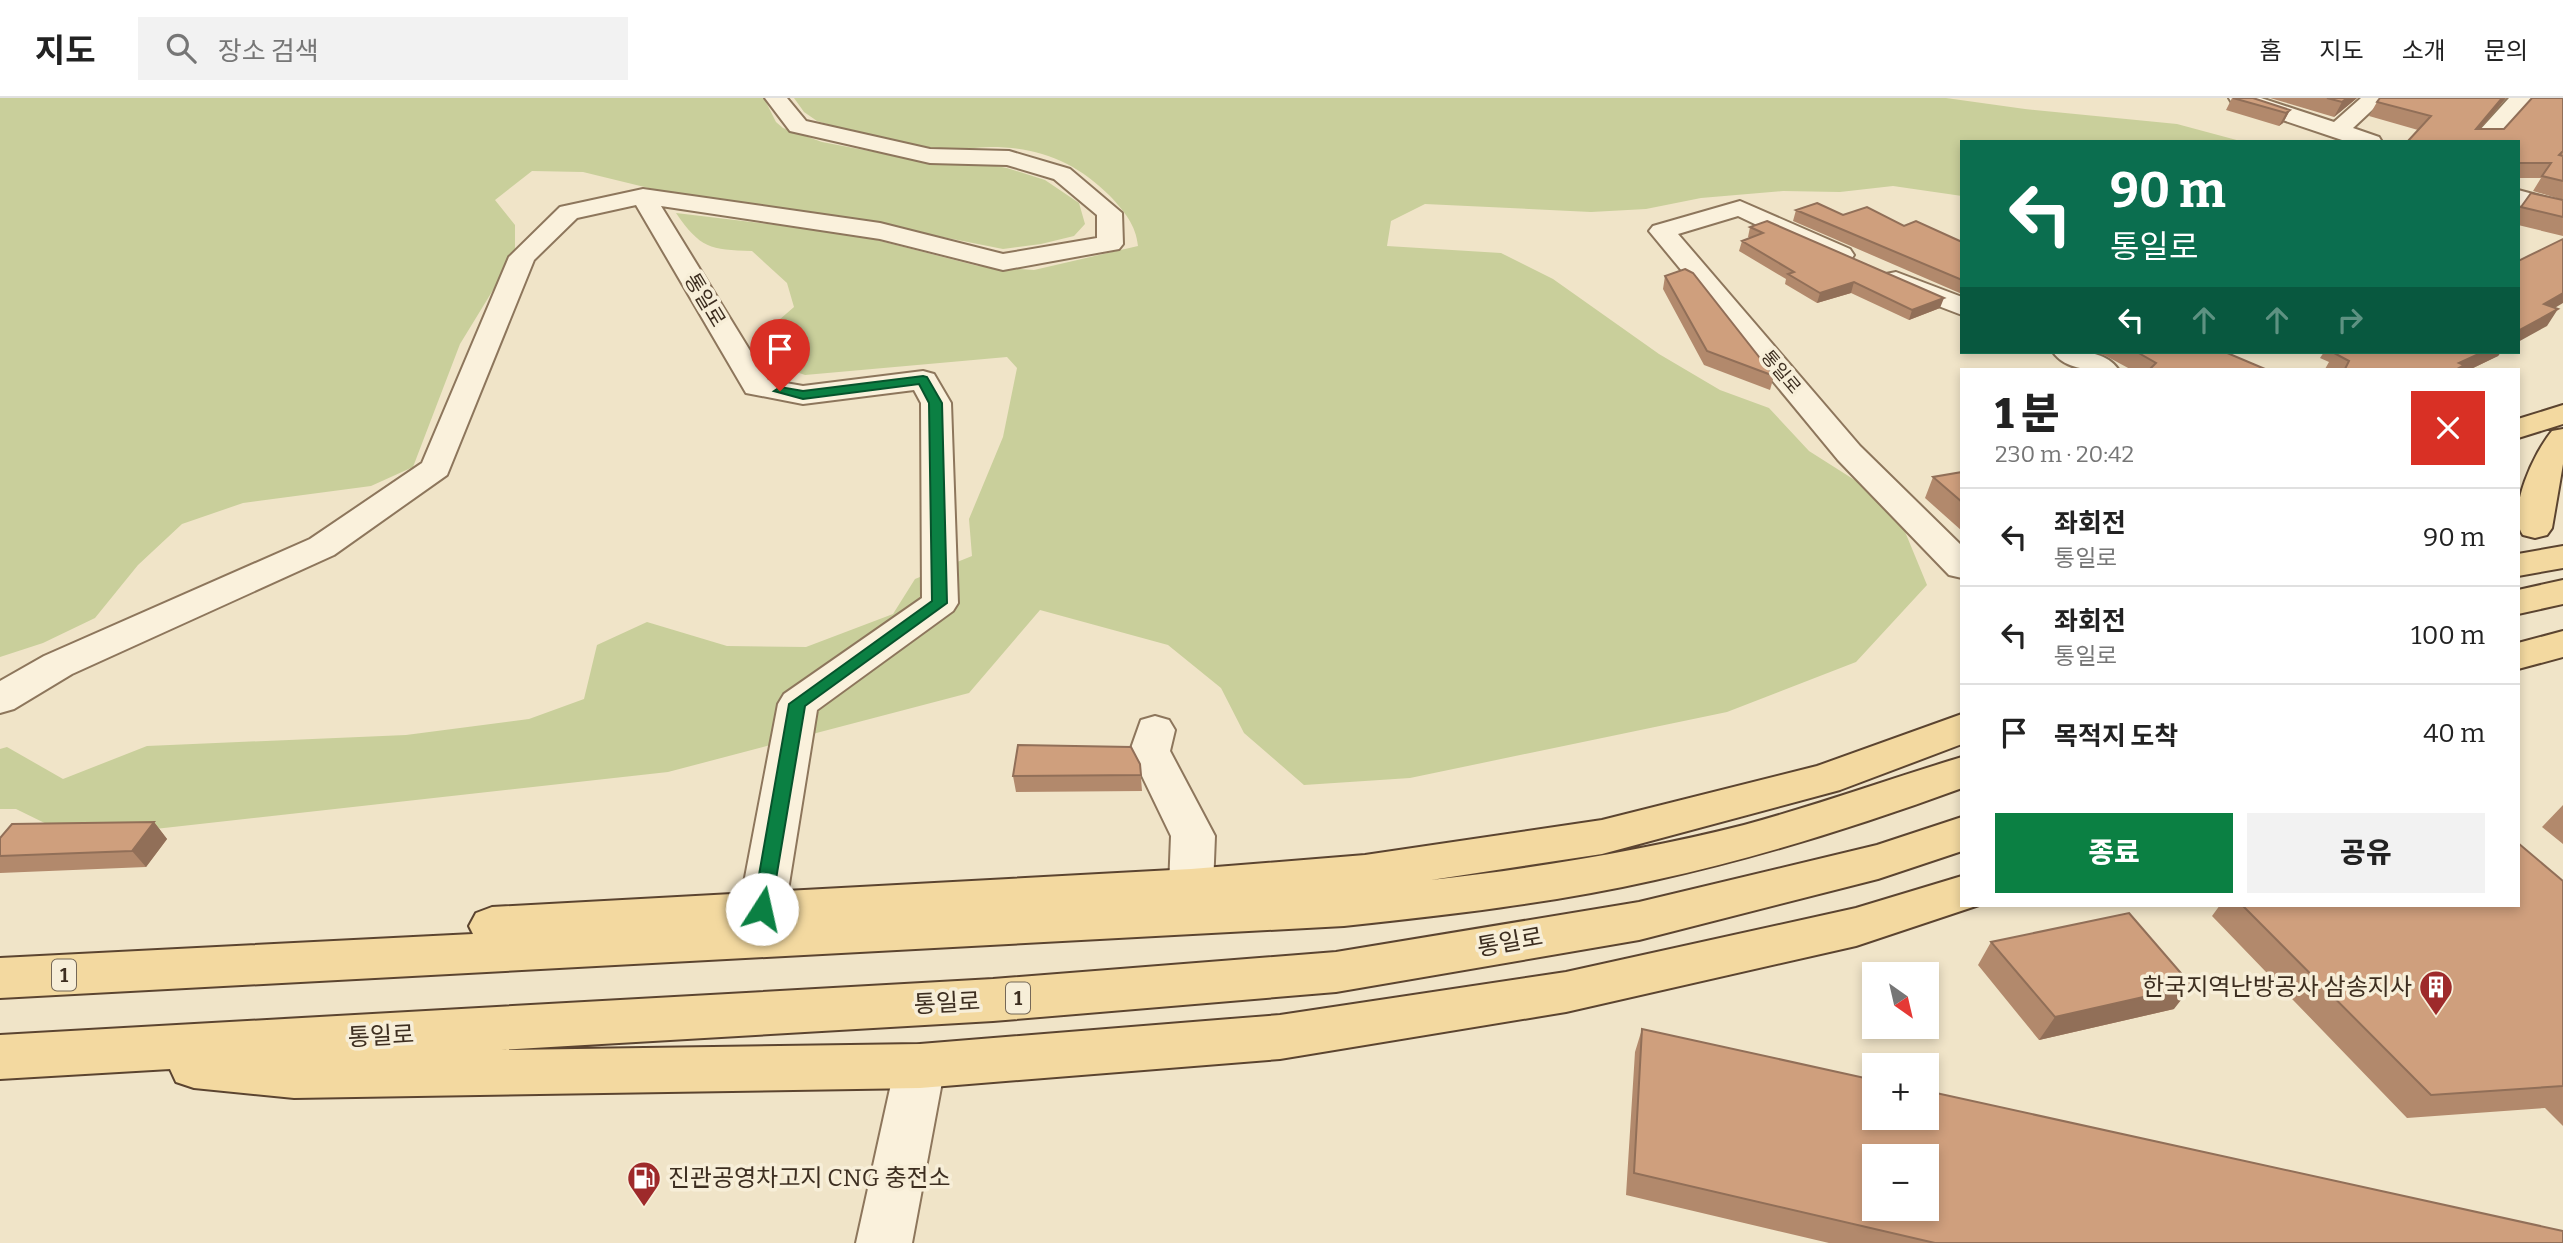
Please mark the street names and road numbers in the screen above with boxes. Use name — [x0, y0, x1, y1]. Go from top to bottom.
street label: 통일로 — [679, 268, 731, 332]
street label: 통일로 — [1757, 346, 1805, 398]
street label: 통일로 — [1475, 922, 1545, 962]
road number: 1 — [52, 960, 76, 990]
road number: 1 — [1006, 983, 1030, 1014]
street label: 통일로 — [913, 987, 981, 1019]
street label: 통일로 — [347, 1020, 415, 1052]

